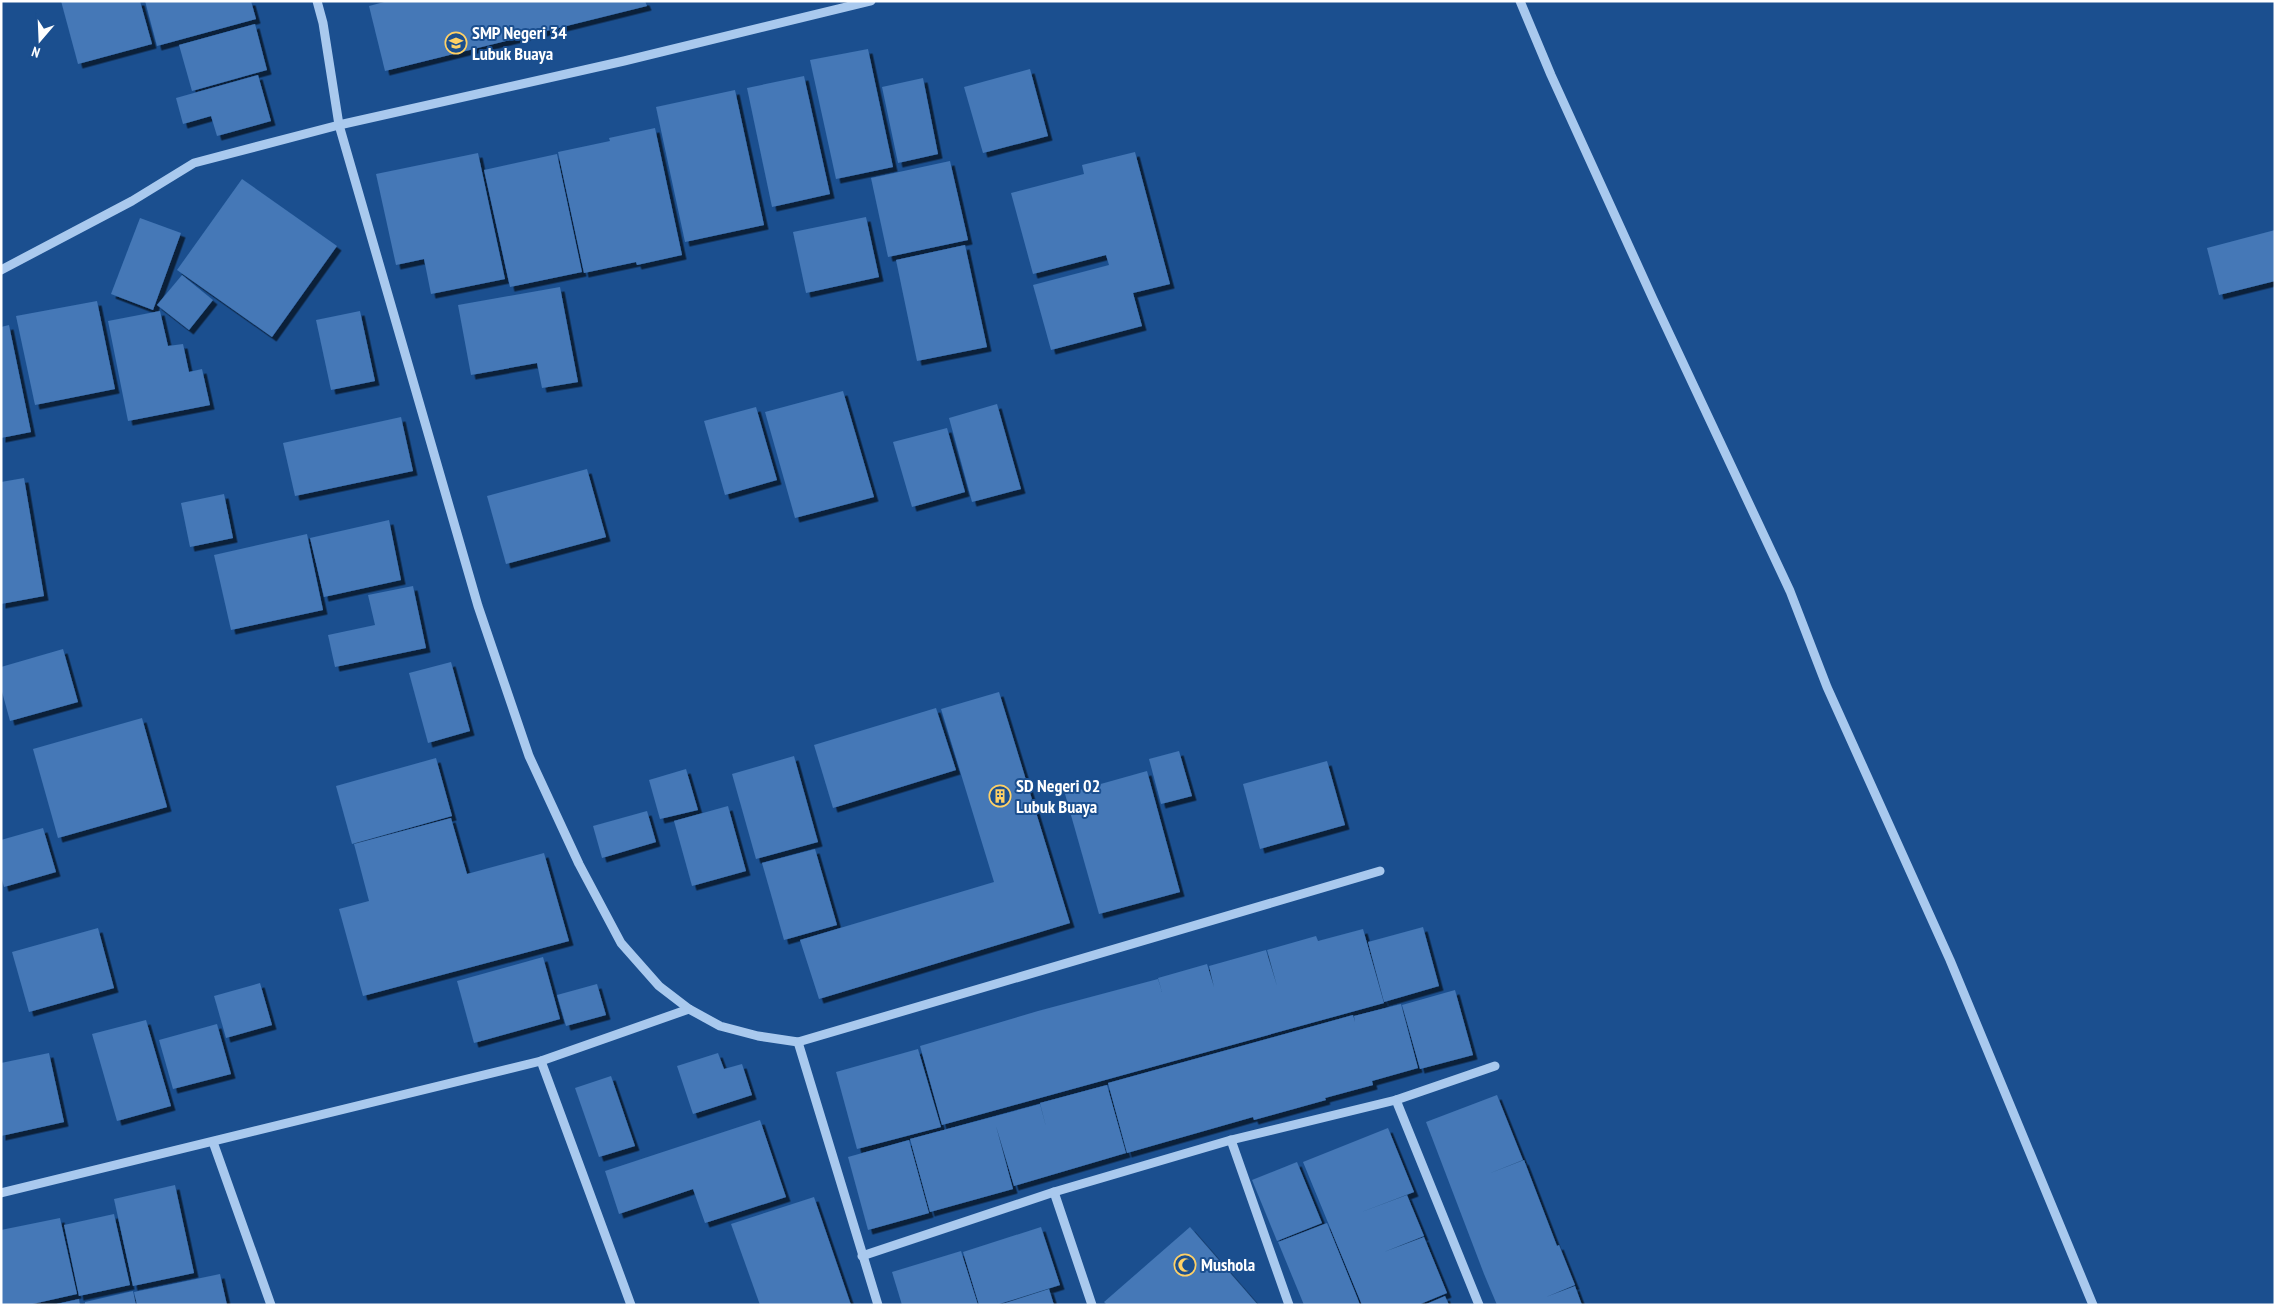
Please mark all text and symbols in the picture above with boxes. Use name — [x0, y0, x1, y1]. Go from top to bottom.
north arrow — [15, 15, 65, 65]
place label: SMP Negeri 34 Lubuk Buaya — [472, 21, 567, 65]
school or university icon: SMP Negeri 34 Lubuk Buaya — [444, 31, 468, 55]
text: N — [29, 43, 42, 62]
place label: SD Negeri 02 Lubuk Buaya — [1016, 774, 1100, 818]
building icon: SD Negeri 02 Lubuk Buaya — [988, 784, 1012, 808]
mosque icon: Mushola — [1173, 1253, 1197, 1277]
place label: Mushola — [1201, 1253, 1255, 1276]

